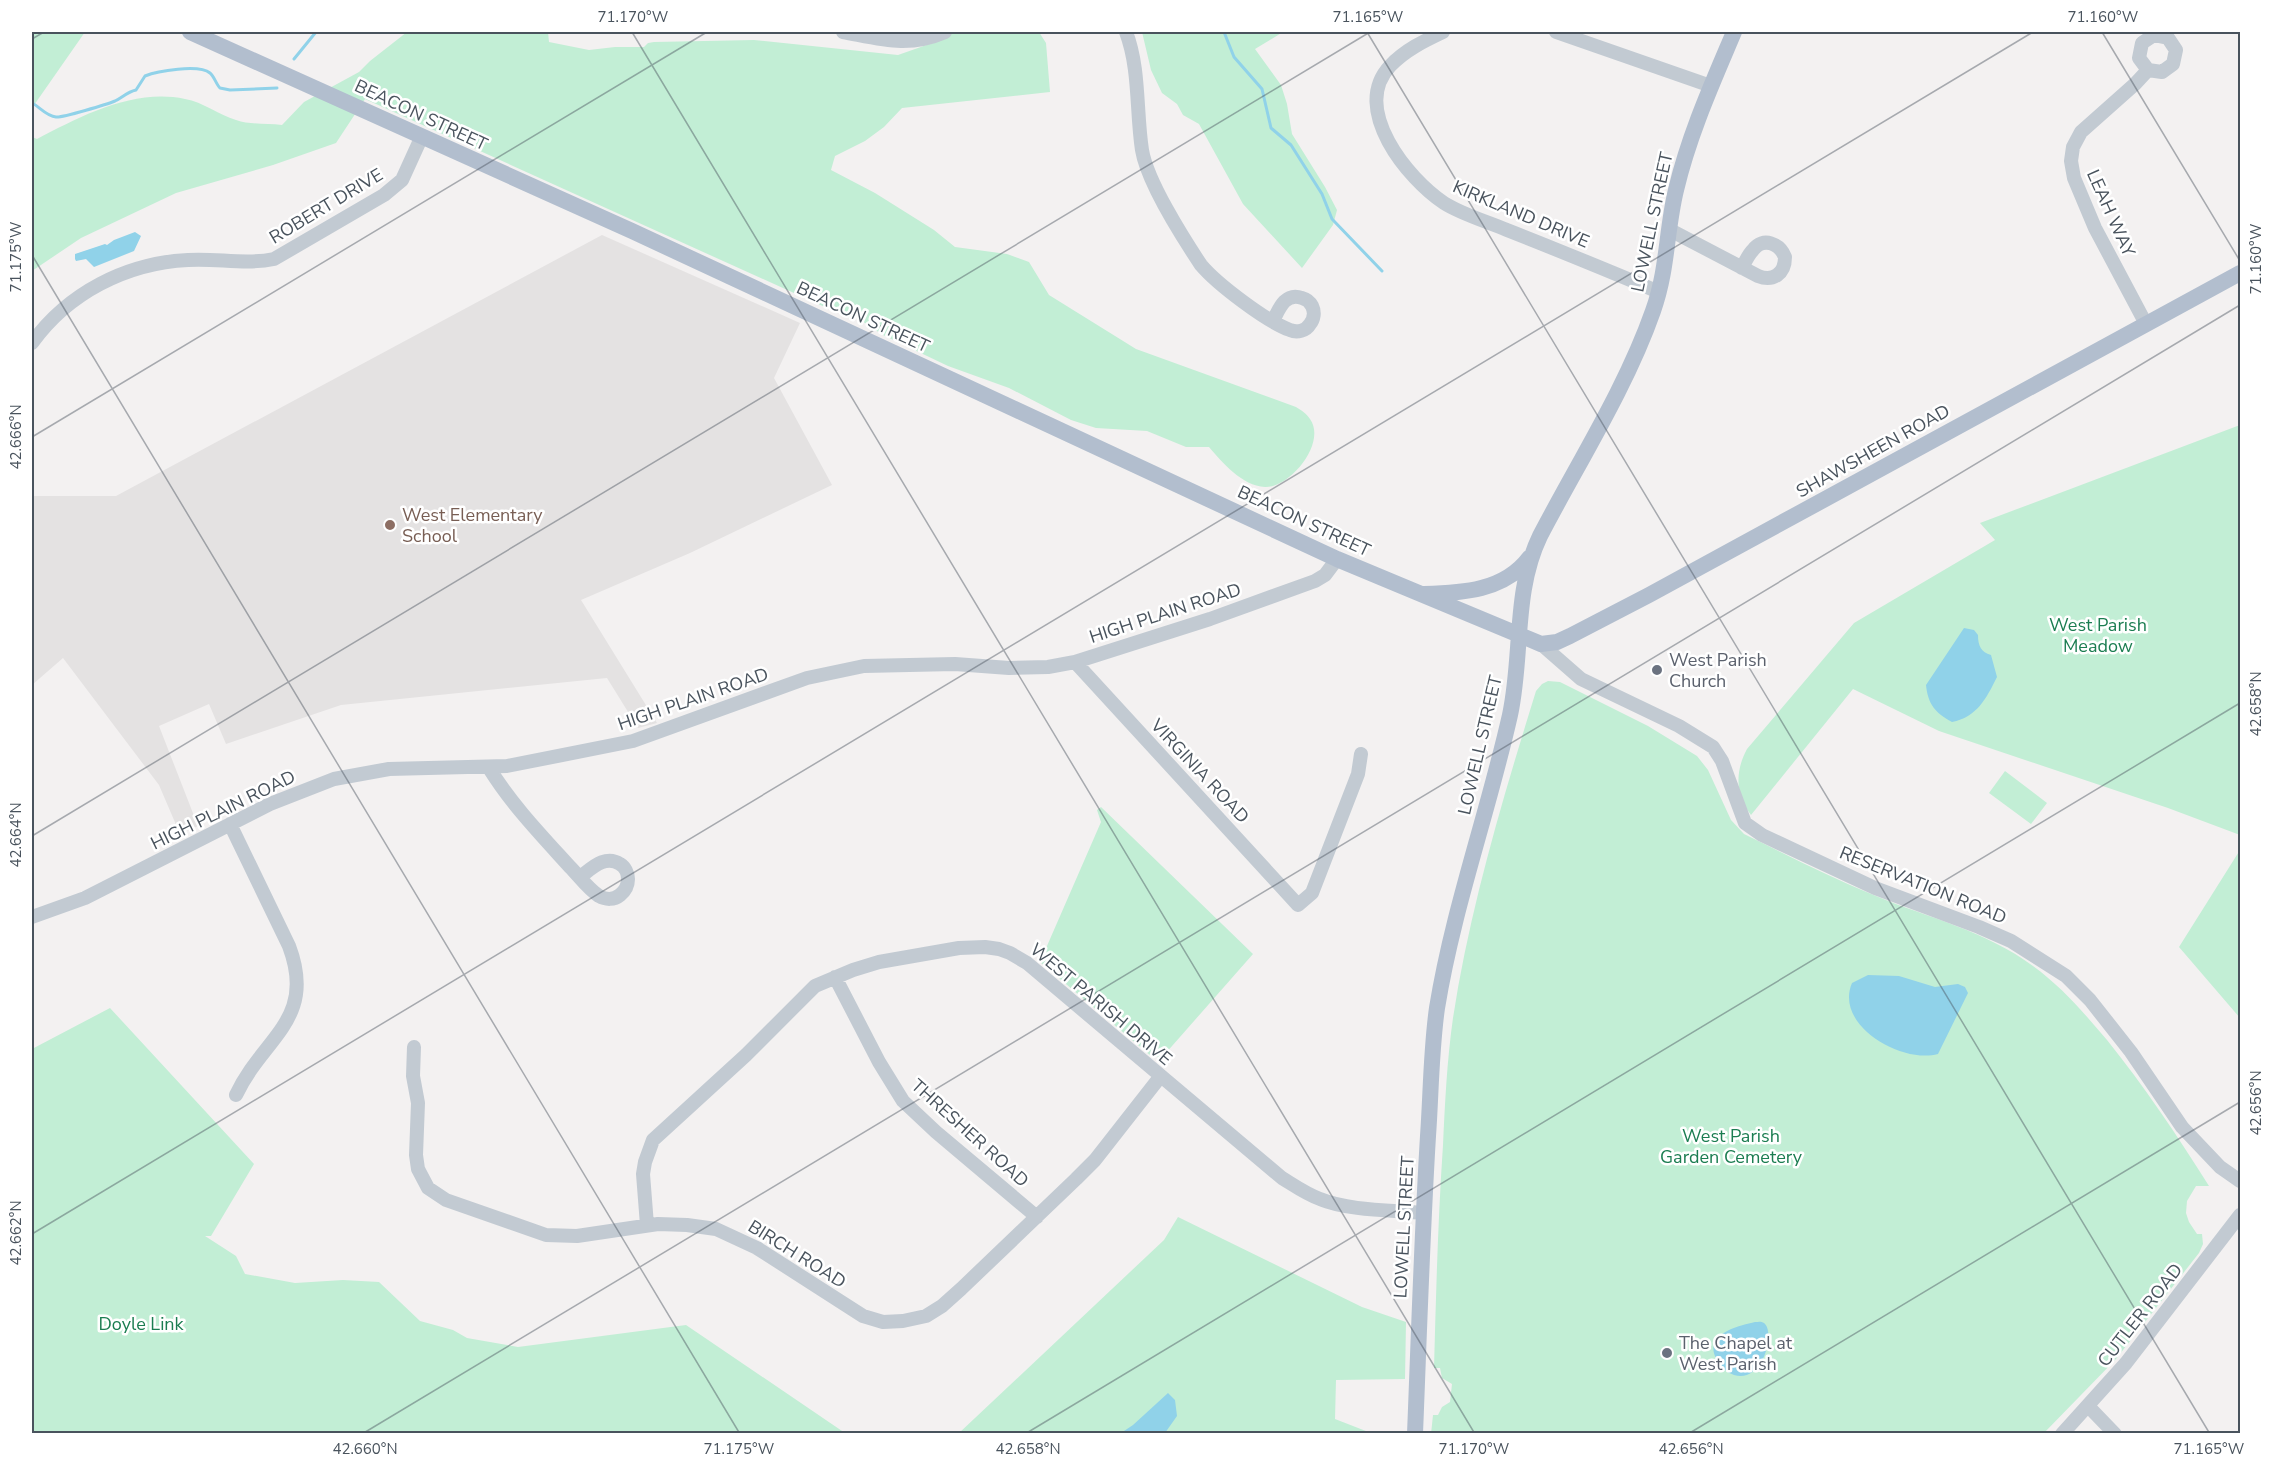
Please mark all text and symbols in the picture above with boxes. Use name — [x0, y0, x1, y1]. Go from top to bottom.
text: 71.170°W — [598, 7, 669, 27]
text: 71.165°W — [1333, 7, 1404, 27]
text: 71.160°W — [2068, 7, 2139, 27]
street label: BEACON STREET — [351, 74, 491, 156]
street label: LOWELL STREET — [1625, 150, 1679, 294]
street label: ROBERT DRIVE — [265, 163, 387, 249]
street label: LEAH WAY — [2081, 166, 2141, 261]
street label: KIRKLAND DRIVE — [1449, 174, 1593, 254]
text: 71.175°W — [6, 221, 26, 292]
text: 71.160°W — [2246, 223, 2266, 294]
street label: BEACON STREET — [793, 276, 933, 358]
street label: SHAWSHEEN ROAD — [1792, 399, 1954, 503]
text: 42.666°N — [6, 404, 26, 470]
street label: BEACON STREET — [1234, 480, 1374, 562]
place label: West Elementary School — [402, 503, 543, 548]
marker: West Elementary School — [383, 518, 397, 532]
street label: HIGH PLAIN ROAD — [1086, 577, 1244, 649]
park label: West Parish Meadow — [2049, 613, 2147, 658]
place label: West Parish Church — [1669, 648, 1767, 693]
street label: HIGH PLAIN ROAD — [614, 662, 772, 736]
marker: West Parish Church — [1650, 663, 1664, 677]
text: 42.658°N — [2246, 671, 2266, 737]
street label: LOWELL STREET — [1452, 673, 1508, 817]
street label: VIRGINIA ROAD — [1145, 713, 1255, 828]
street label: HIGH PLAIN ROAD — [147, 765, 299, 855]
text: 42.664°N — [6, 802, 26, 868]
street label: RESERVATION ROAD — [1836, 841, 2010, 929]
street label: WEST PARISH DRIVE — [1025, 937, 1177, 1071]
text: 42.656°N — [2246, 1070, 2266, 1136]
street label: THRESHER ROAD — [906, 1074, 1034, 1192]
park label: West Parish Garden Cemetery — [1660, 1124, 1803, 1169]
street label: LOWELL STREET — [1388, 1155, 1420, 1299]
text: 42.662°N — [6, 1200, 26, 1266]
street label: BIRCH ROAD — [743, 1214, 851, 1294]
street label: CUTLER ROAD — [2092, 1258, 2188, 1372]
park label: Doyle Link — [98, 1312, 185, 1336]
place label: The Chapel at West Parish — [1679, 1331, 1793, 1376]
marker: The Chapel at West Parish — [1660, 1346, 1674, 1360]
text: 42.660°N — [332, 1439, 398, 1459]
text: 71.175°W — [704, 1439, 775, 1459]
text: 42.658°N — [995, 1439, 1061, 1459]
text: 71.170°W — [1439, 1439, 1510, 1459]
text: 42.656°N — [1658, 1439, 1724, 1459]
text: 71.165°W — [2174, 1439, 2245, 1459]

